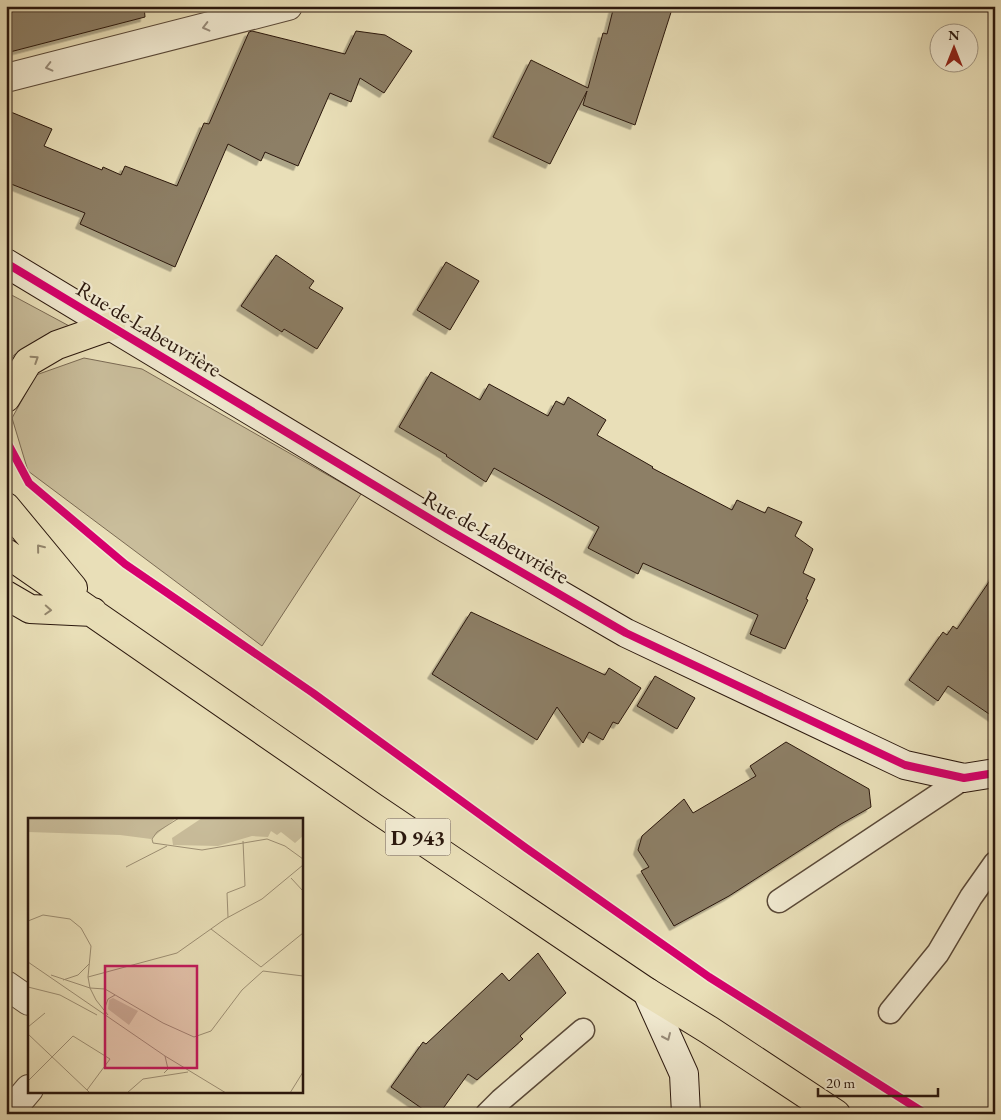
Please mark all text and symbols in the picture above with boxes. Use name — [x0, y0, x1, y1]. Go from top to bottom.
one-way arrow — [202, 21, 211, 32]
north arrow — [928, 22, 978, 72]
text: N — [948, 26, 960, 44]
one-way arrow — [44, 61, 53, 72]
street label: Rue de Labeuvrière — [71, 274, 227, 384]
one-way arrow — [29, 356, 38, 365]
street label: Rue de Labeuvrière — [418, 483, 575, 591]
one-way arrow — [36, 544, 45, 553]
one-way arrow — [44, 604, 52, 615]
inset map — [28, 818, 302, 1092]
road number: D 943 — [386, 819, 450, 856]
one-way arrow — [660, 1032, 671, 1041]
scale bar — [818, 1065, 938, 1097]
text: 20 m — [826, 1073, 855, 1092]

